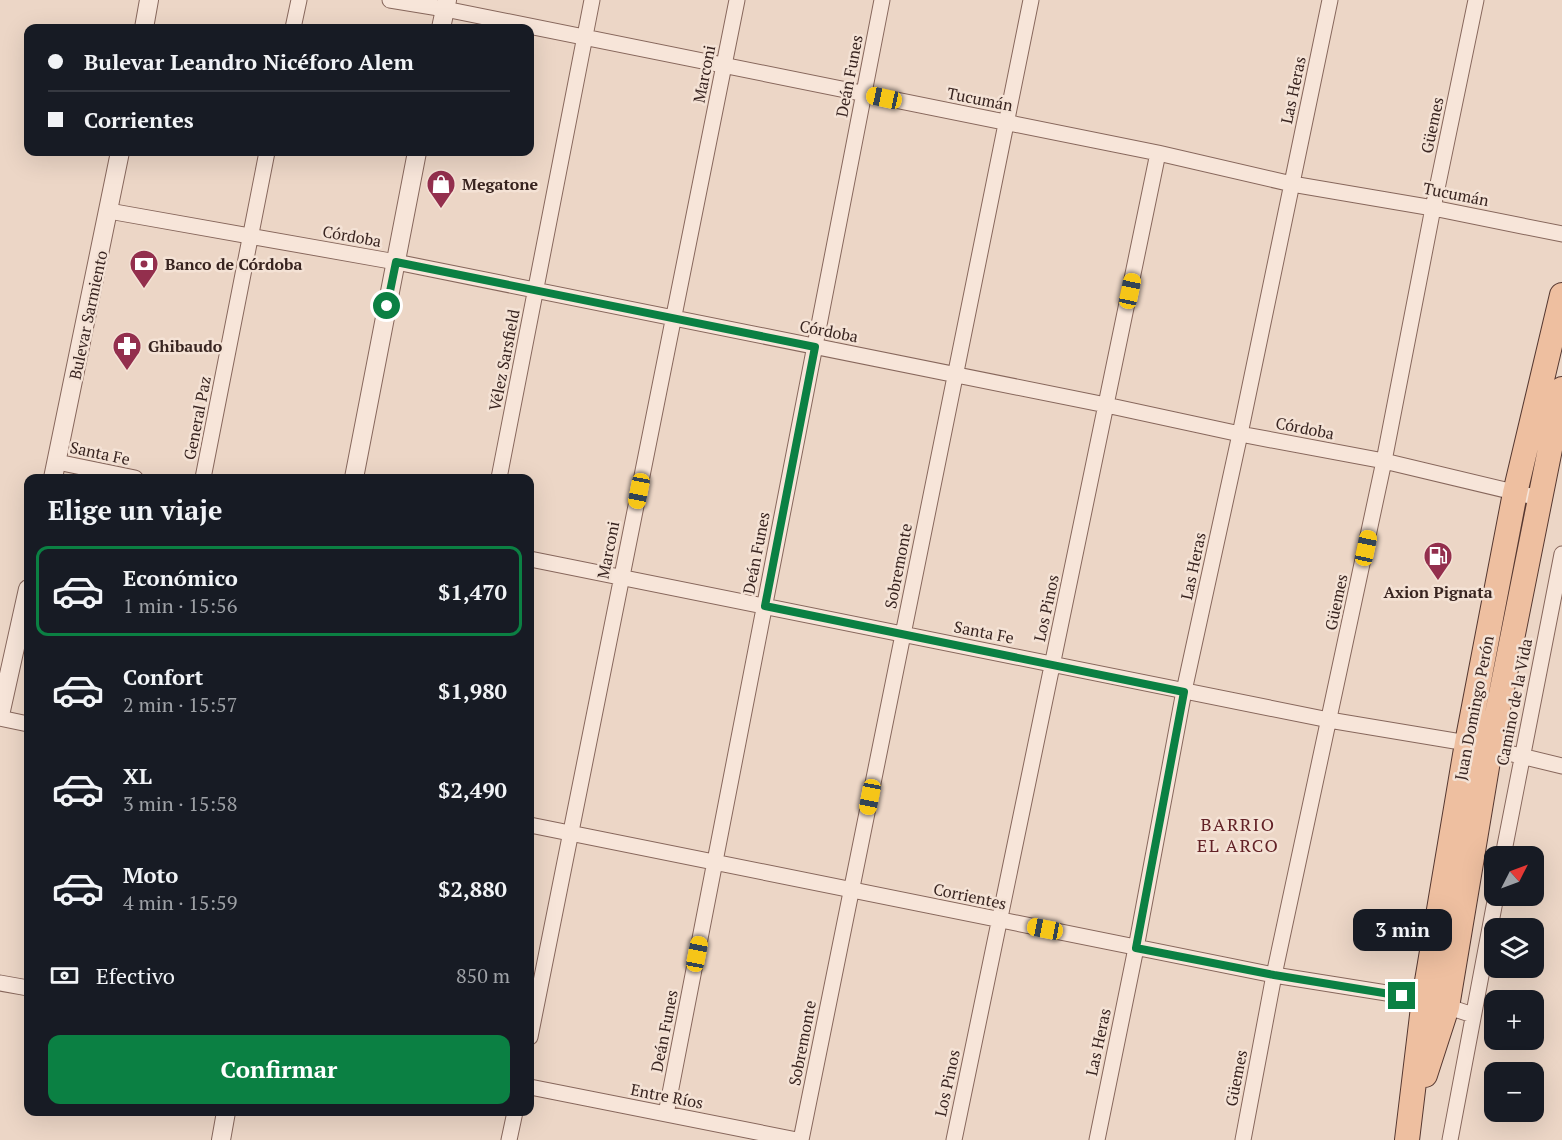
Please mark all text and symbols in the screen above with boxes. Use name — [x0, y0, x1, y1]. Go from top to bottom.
street label: Deán Funes — [830, 33, 868, 119]
street label: Marconi — [688, 43, 720, 105]
text: Bulevar Leandro Nicéforo Alem — [84, 47, 414, 76]
street label: Las Heras — [1275, 54, 1311, 126]
street label: Tucumán — [945, 82, 1015, 116]
car — [865, 85, 903, 111]
street label: Güemes — [1415, 95, 1449, 155]
text: Corrientes — [84, 105, 194, 134]
shop icon: Megatone — [425, 168, 457, 210]
place label: Megatone — [462, 173, 539, 195]
street label: Tucumán — [1421, 177, 1491, 211]
street label: Córdoba — [321, 220, 383, 252]
street label: Bulevar Sarmiento — [64, 248, 112, 382]
bank icon: Banco de Córdoba — [128, 248, 160, 290]
place label: Banco de Córdoba — [165, 253, 302, 275]
car — [1117, 272, 1143, 310]
route start — [373, 292, 400, 319]
street label: Vélez Sarsfield — [483, 307, 525, 413]
street label: Córdoba — [798, 315, 860, 347]
pharmacy icon: Ghibaudo — [111, 330, 143, 372]
place label: Ghibaudo — [148, 335, 223, 357]
street label: General Paz — [178, 374, 216, 462]
street label: Córdoba — [1274, 412, 1336, 444]
street label: Santa Fe — [68, 436, 132, 470]
car — [627, 472, 651, 510]
text: Elige un viaje — [48, 492, 222, 528]
street label: Deán Funes — [737, 510, 775, 596]
street label: Marconi — [592, 519, 624, 581]
street label: Sobremonte — [879, 521, 917, 611]
car — [1353, 529, 1379, 567]
street label: Las Heras — [1175, 530, 1211, 602]
fuel station icon: Axion Pignata — [1422, 540, 1454, 582]
text: Económico — [123, 563, 238, 592]
icon: car — [51, 564, 105, 618]
street label: Los Pinos — [1028, 572, 1064, 644]
street label: Güemes — [1319, 572, 1353, 632]
text: $1,470 — [438, 577, 507, 606]
place label: Axion Pignata — [1383, 581, 1493, 603]
text: 1 min · 15:56 — [123, 592, 237, 619]
street label: Santa Fe — [952, 615, 1016, 649]
street label: Juan Domingo Perón — [1449, 633, 1499, 782]
street label: Camino de la Vida — [1491, 637, 1537, 767]
text: Confort — [123, 662, 203, 691]
icon: car — [51, 663, 105, 717]
text: $1,980 — [438, 676, 507, 705]
text: 2 min · 15:57 — [123, 691, 237, 718]
text: XL — [123, 761, 152, 790]
icon: car — [51, 762, 105, 816]
text: $2,490 — [438, 775, 507, 804]
car — [858, 778, 882, 816]
text: 3 min · 15:58 — [123, 790, 237, 817]
district label: BARRIO EL ARCO — [1197, 812, 1279, 857]
north arrow — [1484, 846, 1544, 906]
map controls — [1484, 846, 1544, 1122]
text: Moto — [123, 860, 178, 889]
icon: car — [51, 861, 105, 915]
text: $2,880 — [438, 874, 507, 903]
street label: Corrientes — [931, 878, 1009, 915]
text: 4 min · 15:59 — [123, 889, 237, 916]
callout: 3 min — [1352, 909, 1452, 951]
text: 3 min — [1375, 916, 1430, 943]
car — [1026, 917, 1064, 941]
button: layers — [1484, 918, 1544, 978]
car — [685, 935, 709, 973]
icon: cash — [48, 959, 81, 992]
text: Efectivo — [96, 961, 175, 990]
text: 850 m — [456, 962, 510, 989]
route end — [1388, 982, 1415, 1009]
street label: Deán Funes — [645, 988, 683, 1074]
button: + — [1484, 990, 1544, 1050]
street label: Sobremonte — [783, 998, 821, 1088]
street label: Las Heras — [1080, 1006, 1116, 1078]
button: Confirmar — [48, 1035, 510, 1104]
street label: Los Pinos — [929, 1047, 965, 1119]
street label: Güemes — [1220, 1048, 1252, 1108]
button: − — [1484, 1062, 1544, 1122]
street label: Entre Ríos — [629, 1078, 705, 1114]

